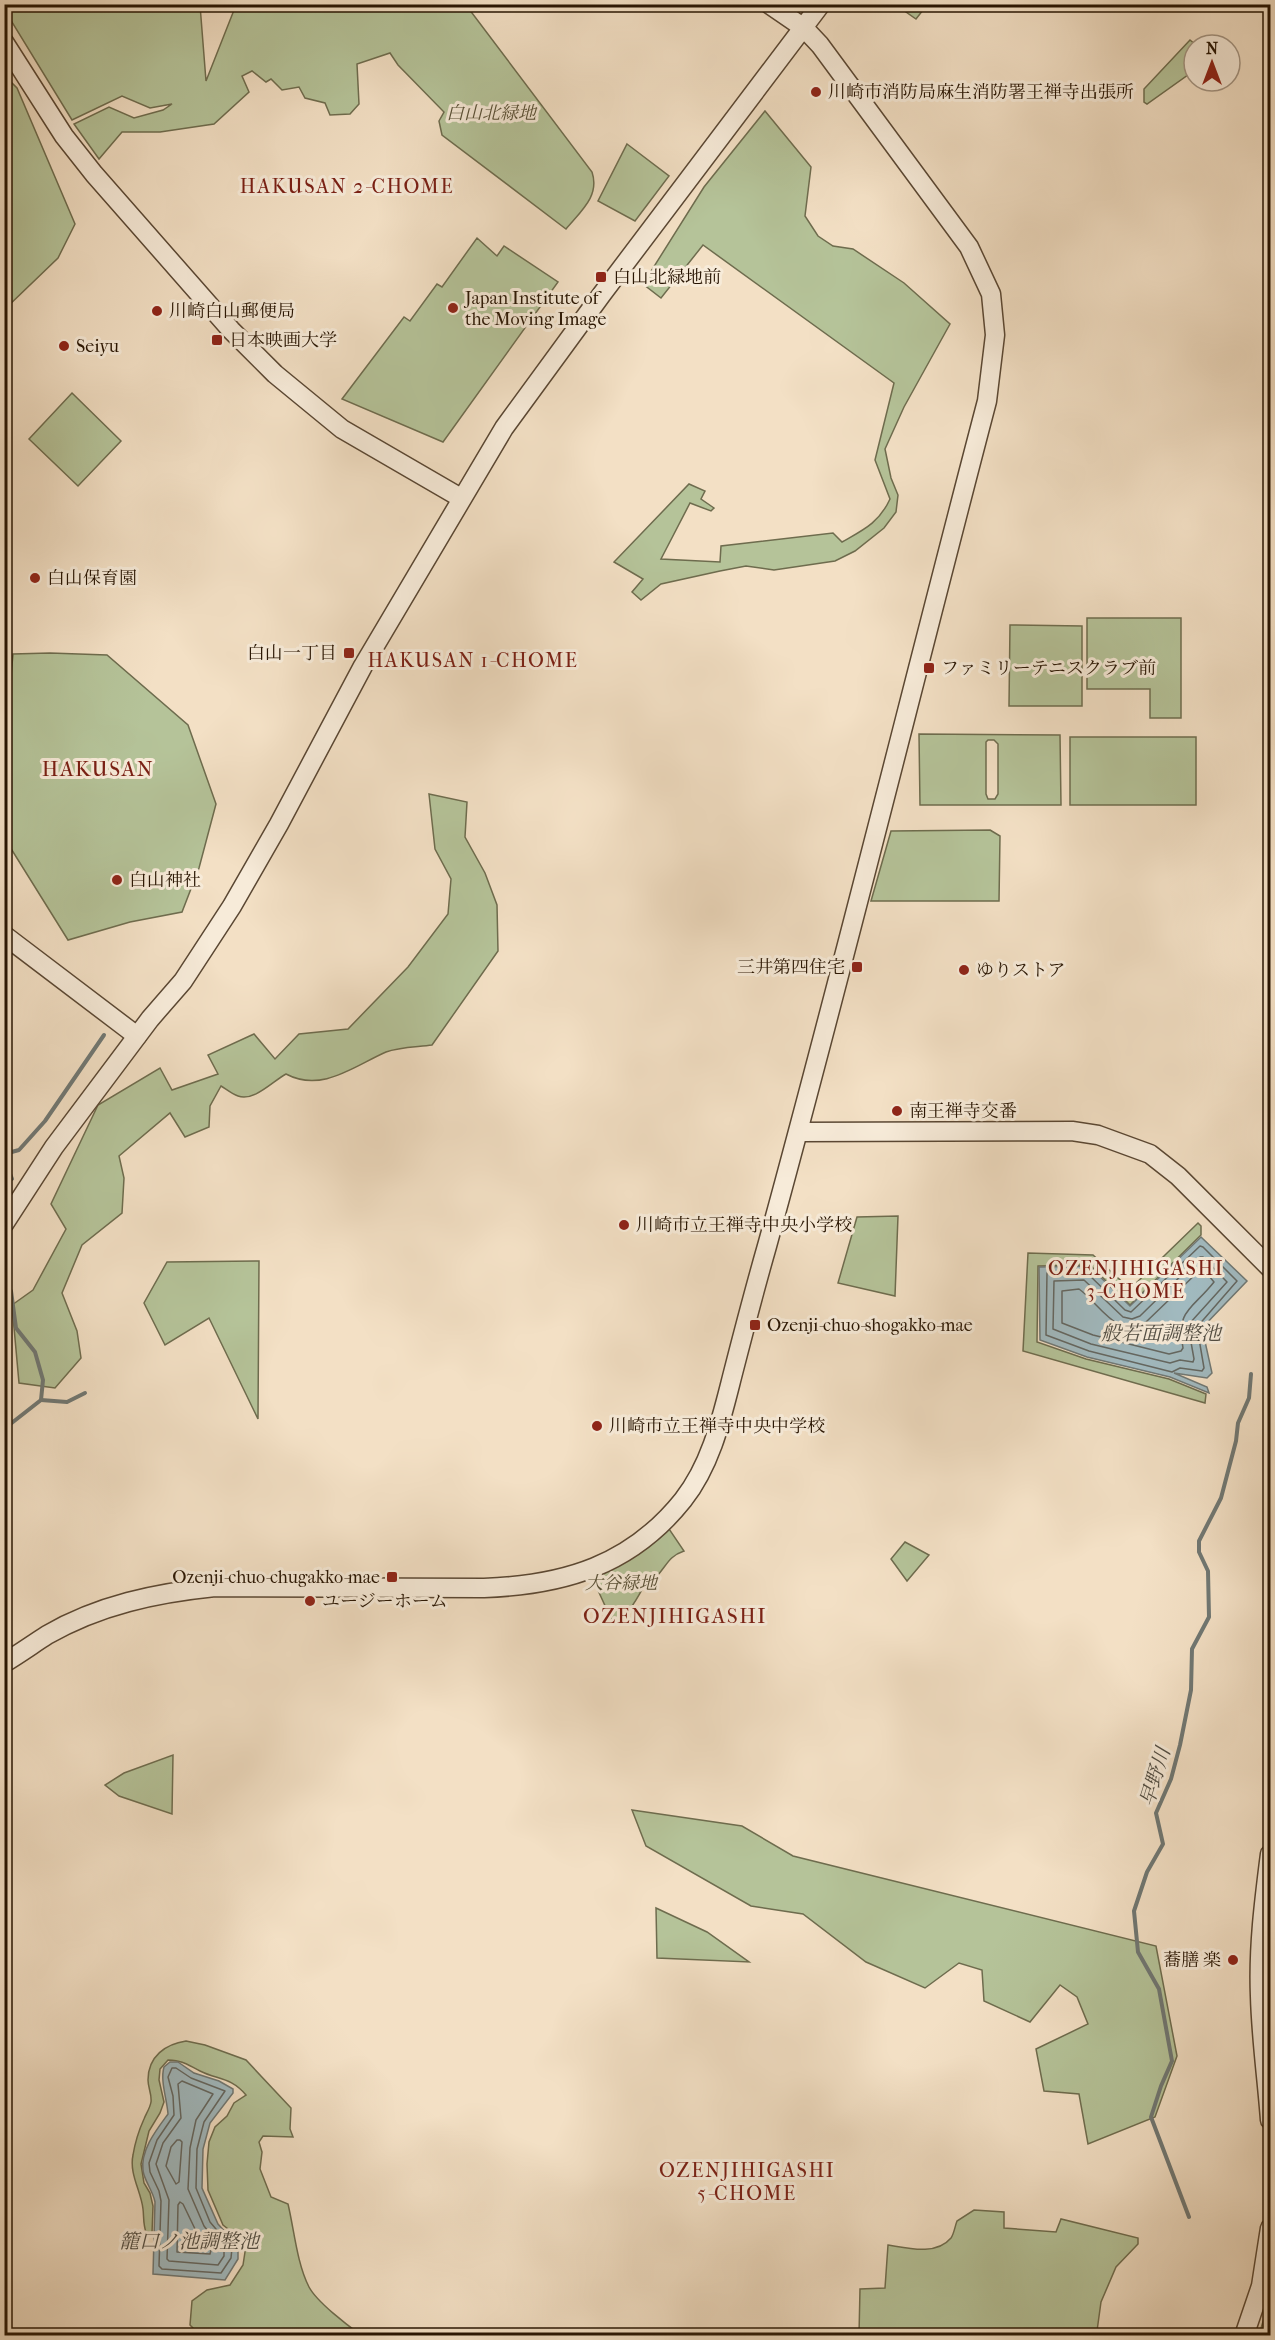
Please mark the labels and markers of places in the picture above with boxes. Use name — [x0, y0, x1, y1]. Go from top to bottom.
place label: 川崎市消防局麻生消防署王禅寺出張所 — [828, 82, 1134, 103]
marker: 川崎市消防局麻生消防署王禅寺出張所 — [809, 85, 823, 99]
place label: 白山北緑地前 — [613, 267, 721, 288]
marker: 白山北緑地前 — [594, 270, 608, 284]
place label: Japan Institute of the Moving Image — [463, 288, 606, 330]
place label: 川崎白山郵便局 — [169, 301, 295, 322]
marker: Japan Institute of the Moving Image — [446, 301, 460, 315]
marker: 川崎白山郵便局 — [150, 304, 164, 318]
place label: 日本映画大学 — [229, 330, 337, 351]
marker: 日本映画大学 — [210, 333, 224, 347]
place label: Seiyu — [76, 336, 119, 357]
marker: Seiyu — [57, 339, 71, 353]
place label: 白山保育園 — [47, 568, 137, 589]
marker: 白山保育園 — [28, 571, 42, 585]
place label: 白山一丁目 — [247, 643, 337, 664]
marker: 白山一丁目 — [342, 646, 356, 660]
place label: ファミリーテニスクラブ前 — [941, 658, 1156, 679]
marker: ファミリーテニスクラブ前 — [922, 661, 936, 675]
place label: 白山神社 — [129, 870, 201, 891]
marker: 白山神社 — [110, 873, 124, 887]
place label: 三井第四住宅 — [737, 957, 845, 978]
marker: 三井第四住宅 — [850, 960, 864, 974]
place label: ゆりストア — [976, 960, 1065, 981]
marker: ゆりストア — [957, 963, 971, 977]
place label: 南王禅寺交番 — [909, 1101, 1017, 1122]
marker: 南王禅寺交番 — [890, 1104, 904, 1118]
place label: 川崎市立王禅寺中央小学校 — [636, 1215, 852, 1236]
marker: 川崎市立王禅寺中央小学校 — [617, 1218, 631, 1232]
place label: Ozenji-chuo-shogakko-mae — [767, 1315, 973, 1336]
marker: Ozenji-chuo-shogakko-mae — [748, 1318, 762, 1332]
place label: 川崎市立王禅寺中央中学校 — [609, 1416, 825, 1437]
marker: 川崎市立王禅寺中央中学校 — [590, 1419, 604, 1433]
place label: Ozenji-chuo-chugakko-mae — [172, 1567, 380, 1588]
marker: Ozenji-chuo-chugakko-mae — [385, 1570, 399, 1584]
place label: ユージーホーム — [322, 1591, 448, 1612]
marker: ユージーホーム — [303, 1594, 317, 1608]
place label: 蕎膳 楽 — [1163, 1950, 1221, 1971]
marker: 蕎膳 楽 — [1226, 1953, 1240, 1967]

